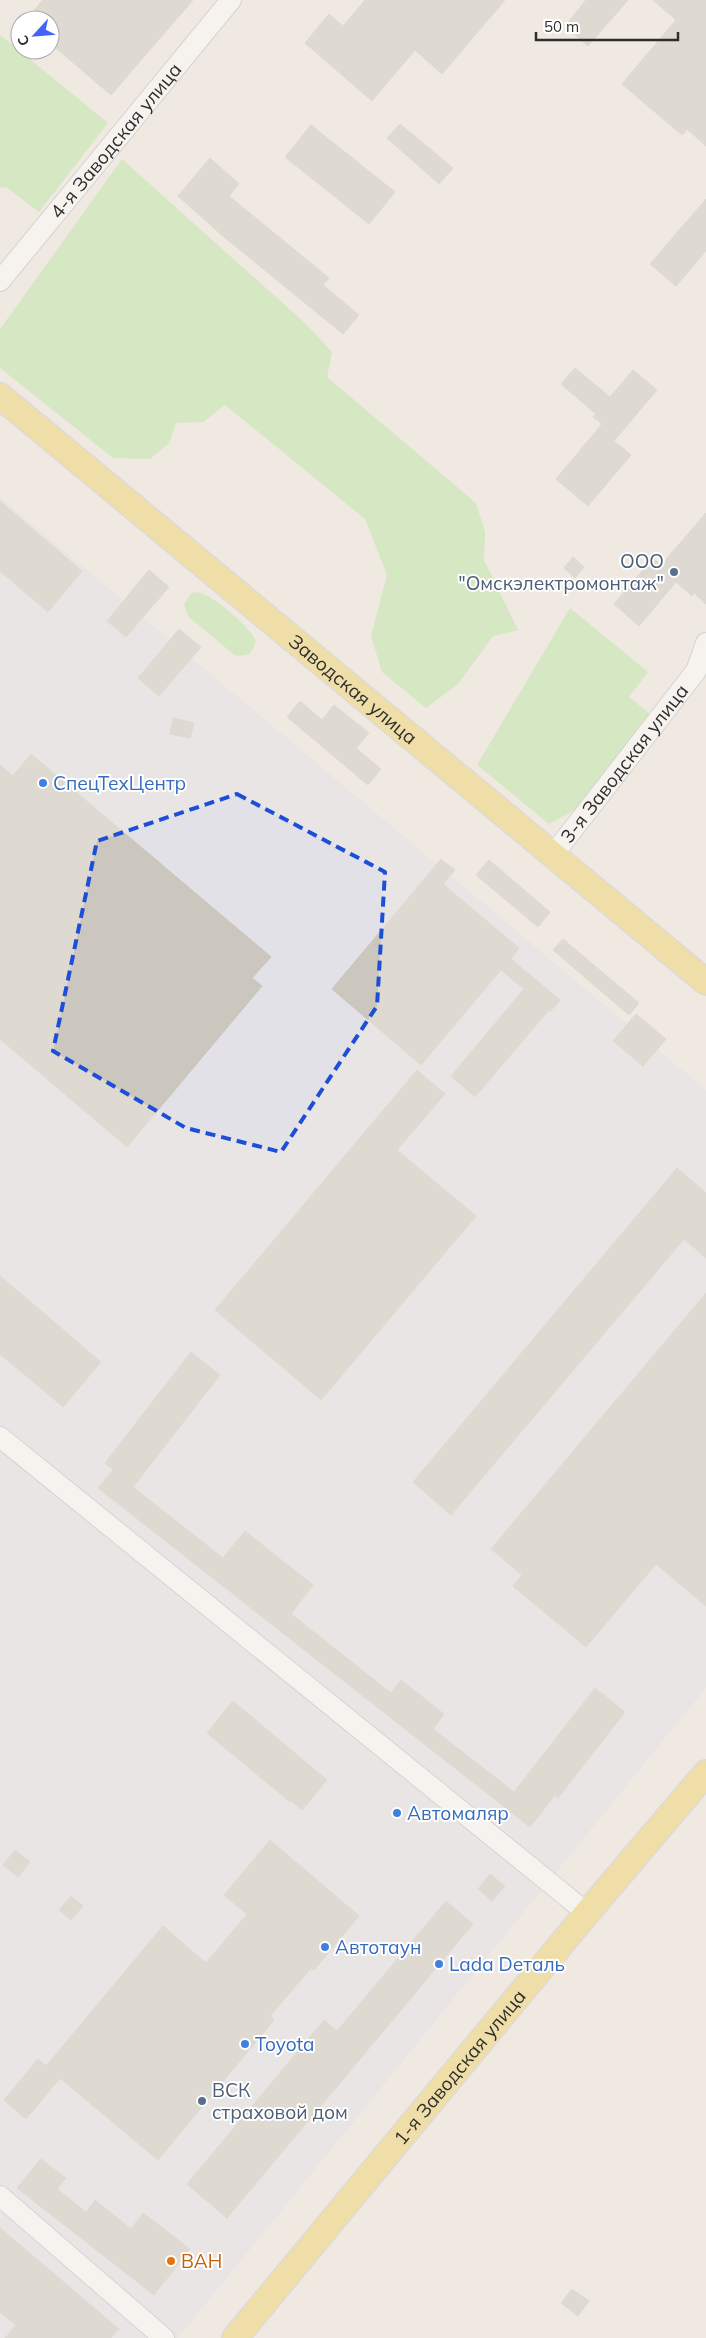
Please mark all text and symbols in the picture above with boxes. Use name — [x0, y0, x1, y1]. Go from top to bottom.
north arrow — [10, 10, 60, 60]
scale bar — [536, 10, 678, 42]
text: 50 m — [544, 17, 579, 36]
text: С — [13, 32, 34, 49]
street label: 4-я Заводская улица — [45, 58, 187, 223]
place label: ООО "Омскэлектромонтаж" — [458, 549, 664, 595]
marker: ООО "Омскэлектромонтаж" — [668, 566, 680, 578]
street label: Заводская улица — [284, 629, 422, 749]
street label: 3-я Заводская улица — [555, 679, 693, 848]
place label: СпецТехЦентр — [53, 771, 186, 795]
marker: СпецТехЦентр — [37, 777, 49, 789]
place label: Автомаляр — [407, 1801, 509, 1825]
marker: Автомаляр — [391, 1807, 403, 1819]
place label: Автотаун — [335, 1935, 421, 1959]
marker: Автотаун — [319, 1941, 331, 1953]
place label: Lada Dеталь — [449, 1952, 565, 1976]
marker: Lada Dеталь — [433, 1958, 445, 1970]
street label: 1-я Заводская улица — [388, 1984, 531, 2149]
place label: Toyota — [255, 2032, 315, 2056]
marker: Toyota — [239, 2038, 251, 2050]
place label: ВСК страховой дом — [212, 2078, 348, 2124]
marker: ВСК страховой дом — [196, 2095, 208, 2107]
place label: ВАН — [181, 2249, 222, 2273]
marker: ВАН — [165, 2255, 177, 2267]

